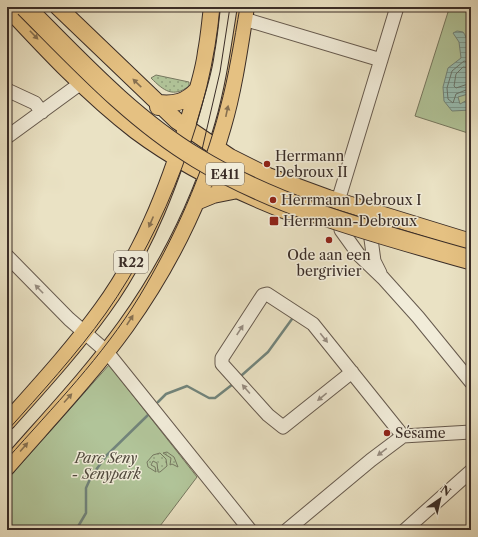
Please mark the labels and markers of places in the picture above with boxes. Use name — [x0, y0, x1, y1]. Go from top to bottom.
place label: Herrmann Debroux II — [275, 147, 348, 181]
marker: Herrmann Debroux II — [262, 159, 272, 169]
place label: Herrmann Debroux I — [281, 191, 422, 209]
marker: Herrmann Debroux I — [268, 195, 278, 205]
place label: Herrmann-Debroux — [283, 212, 418, 230]
marker: Herrmann-Debroux — [268, 215, 280, 227]
marker: Ode aan een bergrivier — [324, 235, 334, 245]
place label: Ode aan een bergrivier — [287, 246, 371, 280]
place label: Sésame — [395, 424, 446, 442]
marker: Sésame — [382, 428, 392, 438]

